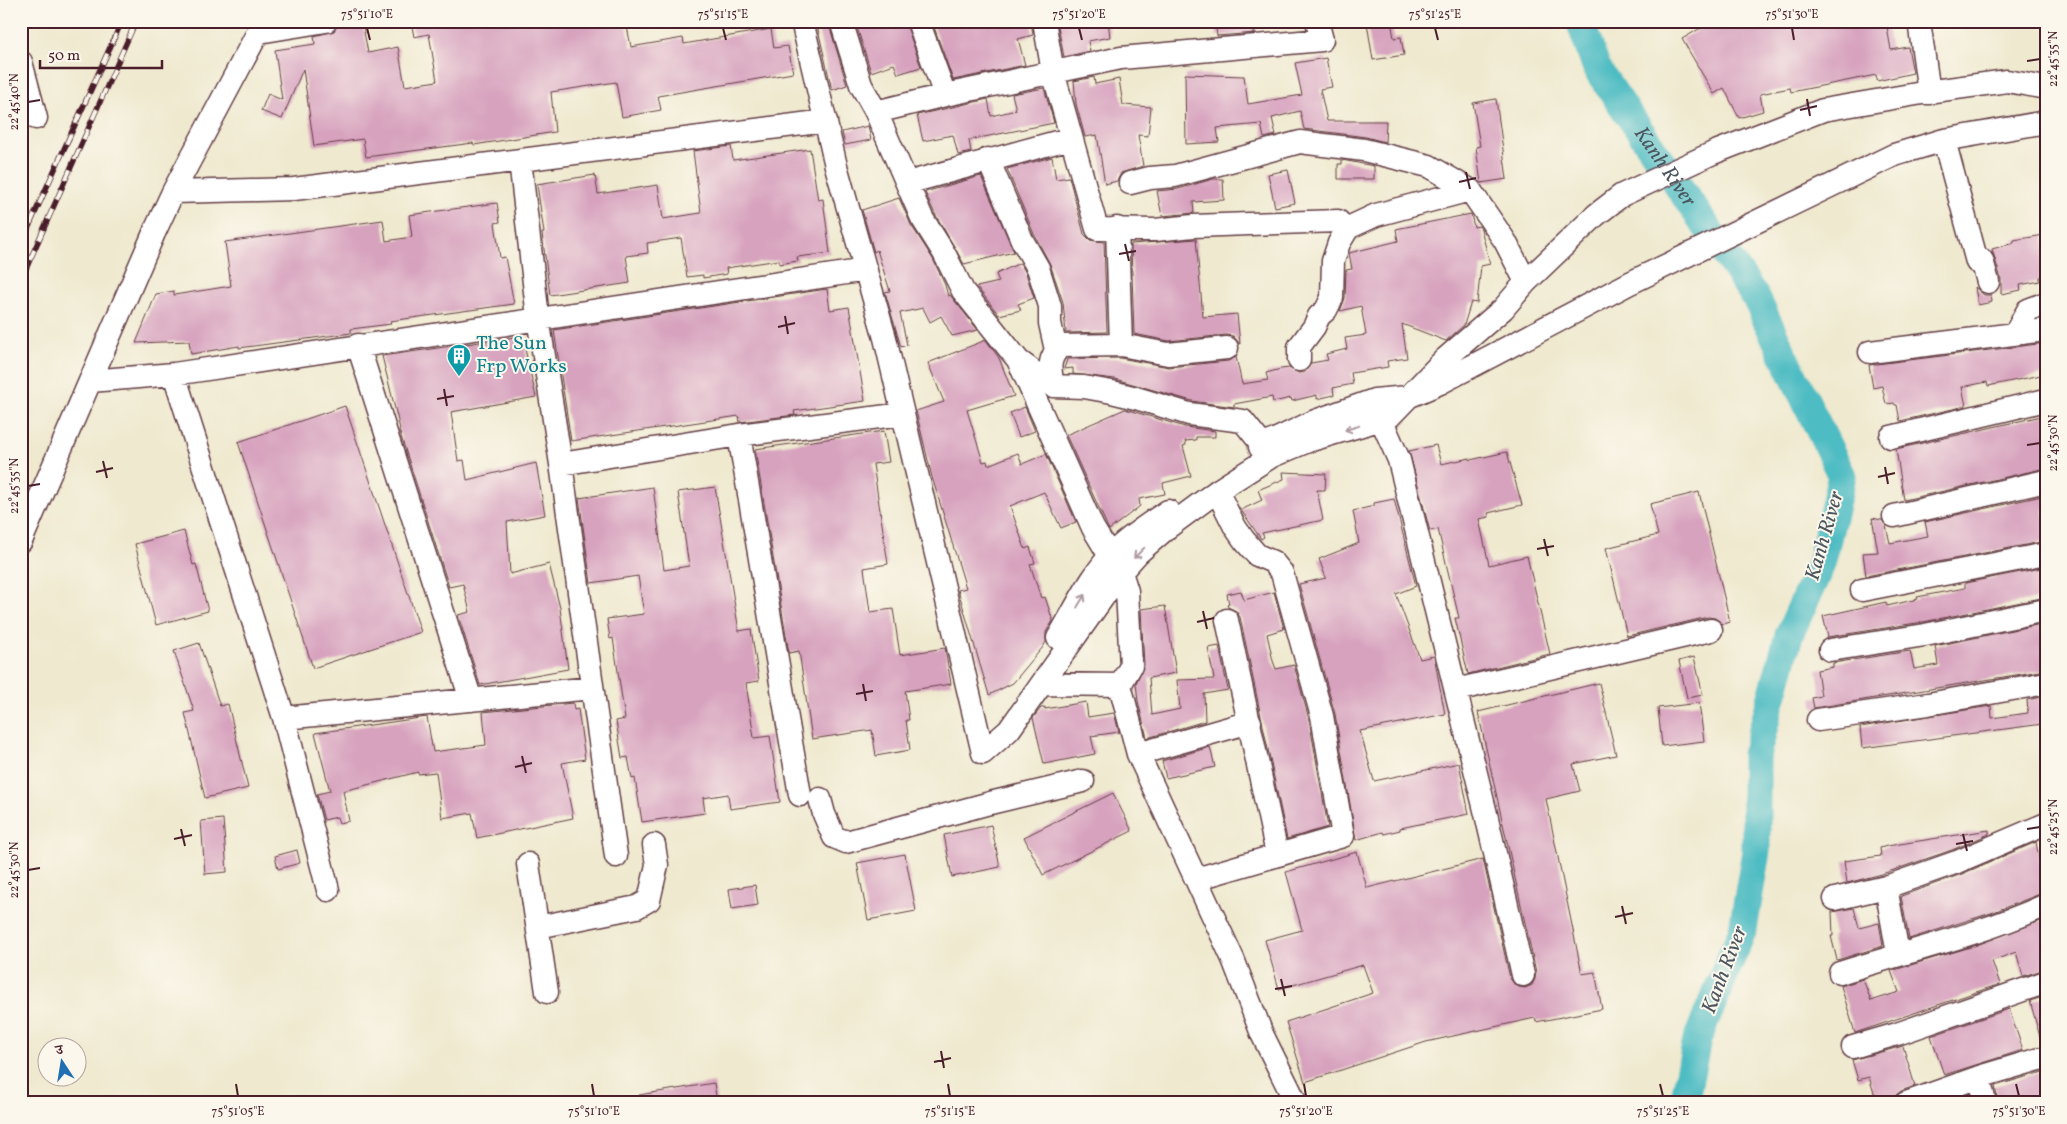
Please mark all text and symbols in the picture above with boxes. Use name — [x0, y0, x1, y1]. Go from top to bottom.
text: 75°51'10"E — [341, 7, 393, 23]
text: 75°51'15"E — [698, 7, 748, 23]
text: 75°51'20"E — [1052, 7, 1106, 23]
text: 75°51'25"E — [1409, 7, 1461, 23]
text: 75°51'30"E — [1765, 7, 1819, 23]
text: 22°45'35"N — [2046, 31, 2062, 87]
scale bar — [40, 38, 162, 70]
text: 50 m — [48, 46, 80, 67]
text: 22°45'40"N — [7, 73, 23, 131]
water label: Kanh River — [1627, 121, 1703, 213]
place label: The Sun Frp Works — [476, 330, 567, 381]
building icon: The Sun Frp Works — [446, 343, 472, 377]
text: 22°45'30"N — [2046, 414, 2062, 472]
one-way arrow — [1344, 424, 1360, 434]
text: 22°45'35"N — [7, 458, 23, 514]
water label: Kanh River — [1798, 488, 1852, 584]
one-way arrow — [1133, 547, 1145, 559]
one-way arrow — [1075, 594, 1086, 608]
text: 22°45'25"N — [2046, 799, 2062, 855]
text: 22°45'30"N — [7, 841, 23, 899]
water label: Kanh River — [1695, 922, 1755, 1018]
north arrow — [38, 1036, 88, 1086]
text: उ — [53, 1041, 66, 1061]
text: 75°51'05"E — [212, 1104, 264, 1120]
text: 75°51'10"E — [568, 1104, 620, 1120]
text: 75°51'15"E — [925, 1104, 975, 1120]
text: 75°51'20"E — [1279, 1104, 1333, 1120]
text: 75°51'25"E — [1637, 1104, 1689, 1120]
text: 75°51'30"E — [1992, 1104, 2046, 1120]

